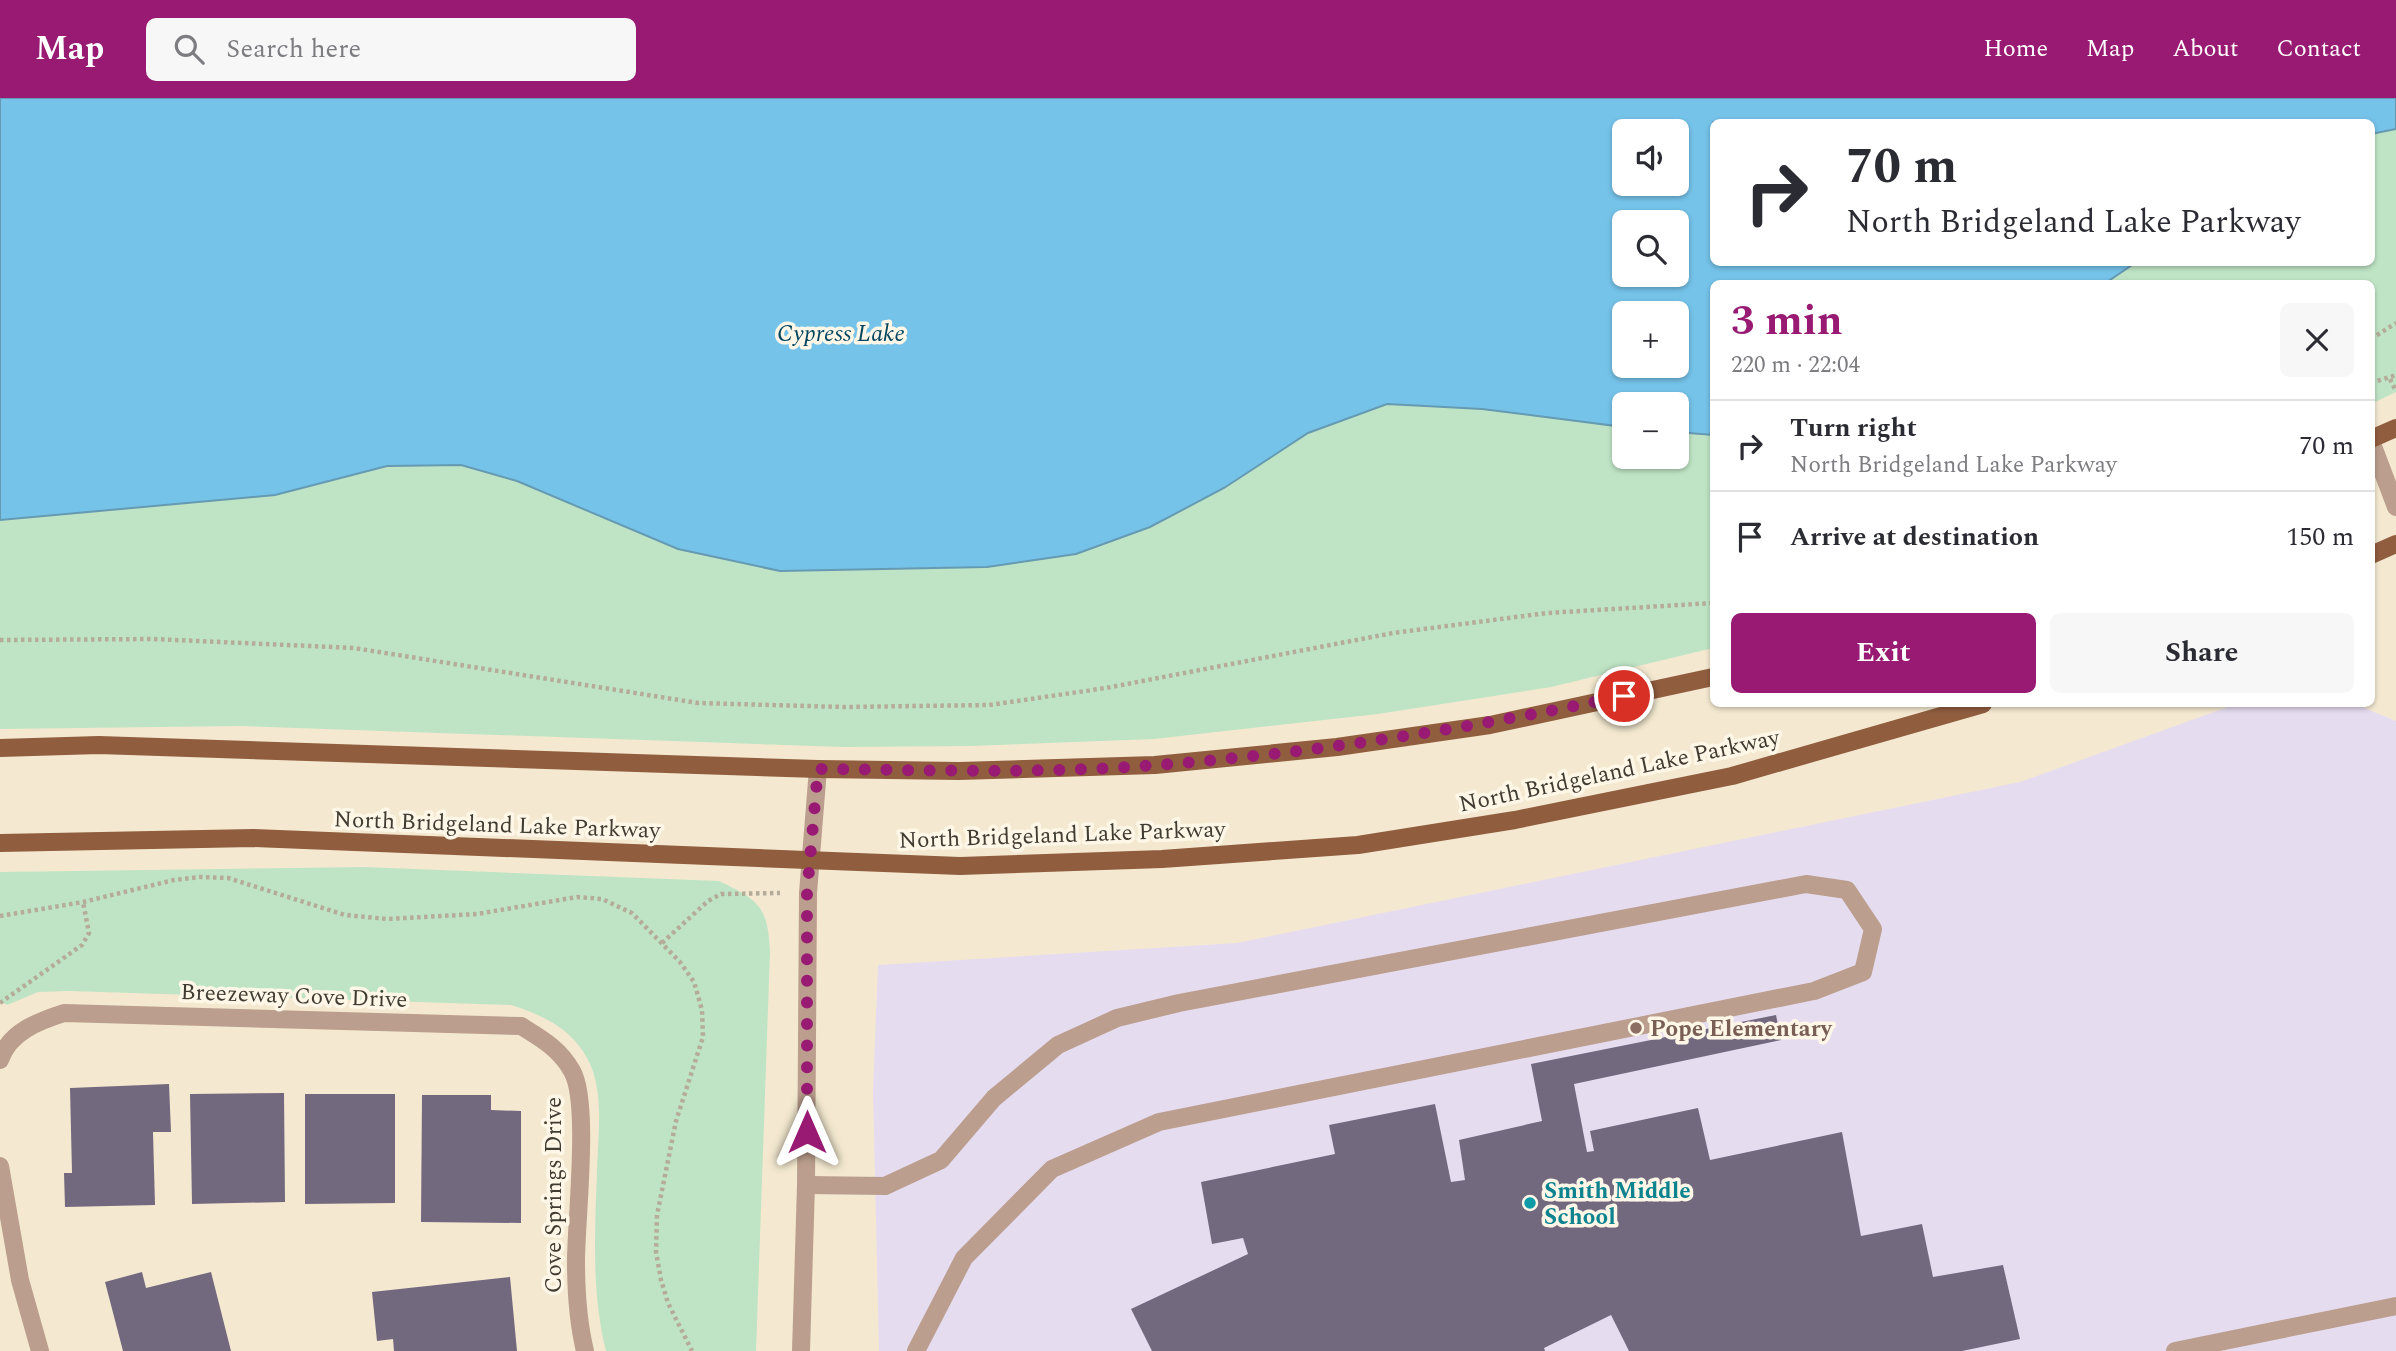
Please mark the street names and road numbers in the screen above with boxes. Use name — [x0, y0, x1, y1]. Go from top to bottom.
street label: North Bridgeland Lake Parkway — [1456, 720, 1784, 823]
street label: North Bridgeland Lake Parkway — [333, 802, 662, 849]
street label: North Bridgeland Lake Parkway — [898, 812, 1227, 859]
street label: Breezeway Cove Drive — [180, 975, 408, 1018]
street label: Cove Springs Drive — [537, 1097, 572, 1293]

